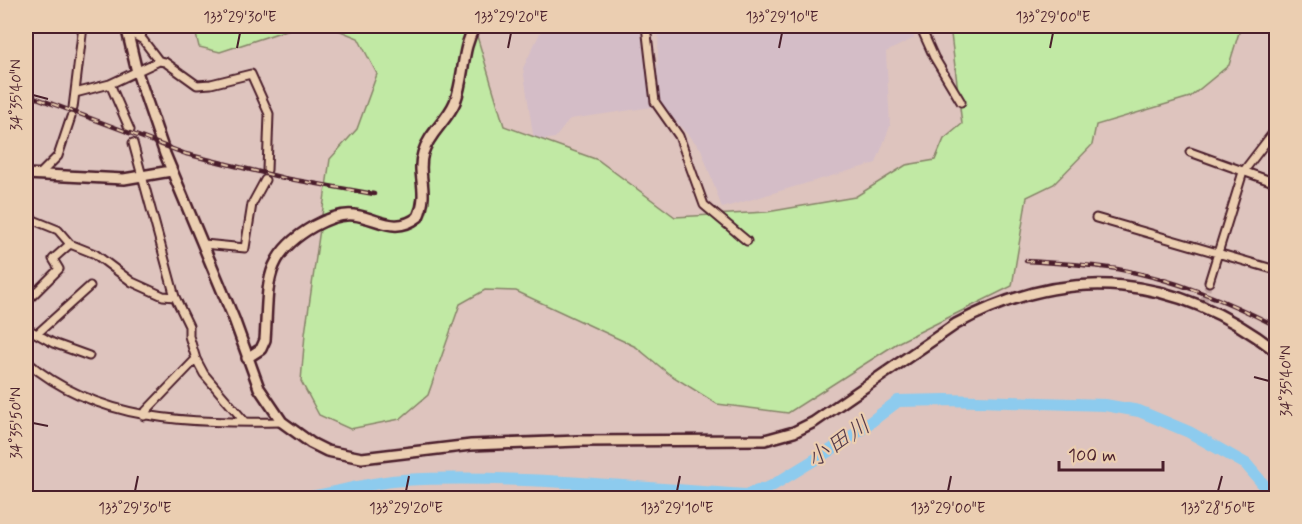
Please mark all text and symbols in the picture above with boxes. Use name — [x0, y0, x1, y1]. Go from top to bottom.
text: 133°29'30"E — [203, 8, 277, 28]
text: 133°29'20"E — [474, 8, 548, 28]
text: 133°29'10"E — [745, 8, 819, 28]
text: 133°29'00"E — [1016, 8, 1091, 28]
text: 34°35'40"N — [7, 59, 27, 131]
text: 34°35'40"N — [1277, 345, 1297, 417]
text: 34°35'50"N — [7, 387, 27, 459]
water label: 小田川 — [800, 410, 878, 476]
scale bar — [1059, 434, 1162, 472]
text: 100 m — [1068, 444, 1116, 468]
text: 133°29'30"E — [98, 499, 172, 519]
text: 133°29'20"E — [369, 499, 443, 519]
text: 133°29'10"E — [640, 499, 714, 519]
text: 133°29'00"E — [911, 499, 986, 519]
text: 133°28'50"E — [1181, 499, 1256, 519]

